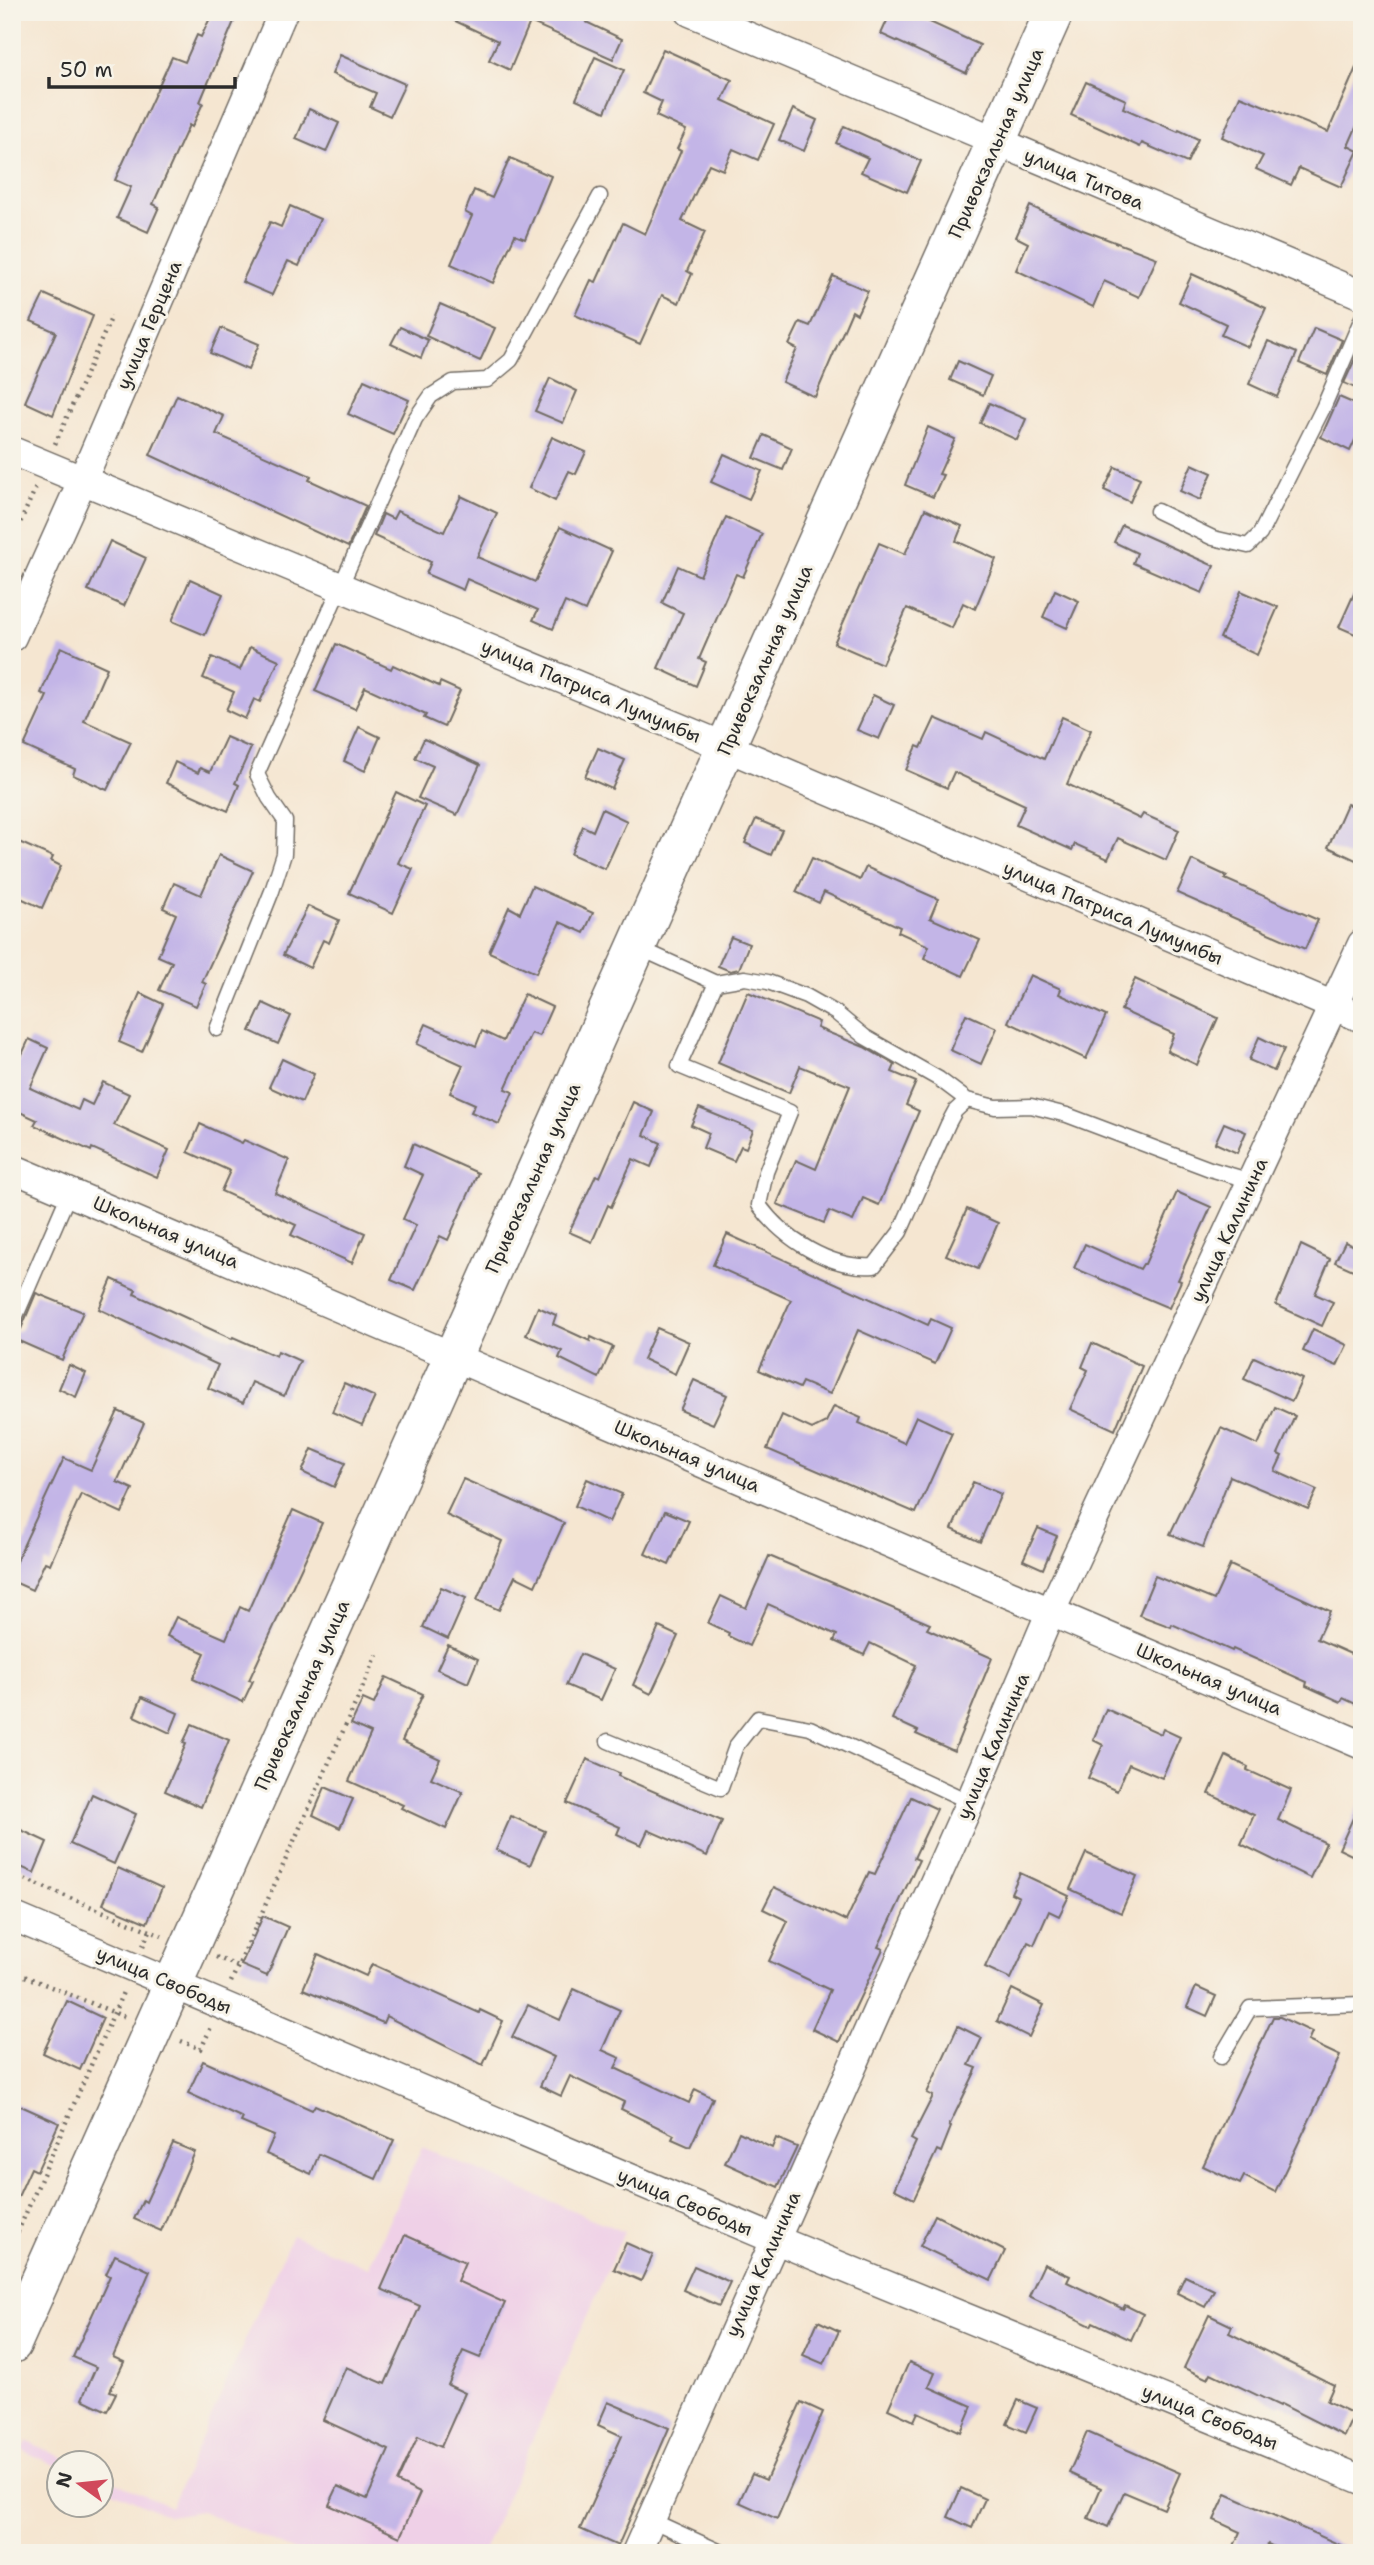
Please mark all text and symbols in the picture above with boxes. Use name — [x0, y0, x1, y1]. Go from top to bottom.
street label: Привокзальная улица — [943, 44, 1049, 242]
scale bar — [49, 46, 234, 90]
text: 50 m — [60, 56, 113, 84]
street label: улица Титова — [1020, 143, 1148, 216]
street label: улица Герцена — [111, 257, 188, 393]
street label: Привокзальная улица — [712, 561, 818, 759]
street label: улица Патриса Лумумбы — [477, 633, 705, 749]
street label: улица Патриса Лумумбы — [999, 855, 1227, 971]
street label: Привокзальная улица — [480, 1079, 586, 1277]
street label: улица Калинина — [1185, 1153, 1274, 1306]
street label: Школьная улица — [89, 1190, 243, 1274]
street label: Школьная улица — [610, 1414, 764, 1498]
street label: Привокзальная улица — [249, 1596, 355, 1794]
street label: Школьная улица — [1132, 1637, 1286, 1721]
street label: улица Калинина — [951, 1669, 1035, 1823]
street label: улица Свободы — [93, 1940, 235, 2020]
street label: улица Свободы — [614, 2162, 756, 2242]
street label: улица Калинина — [720, 2187, 806, 2341]
street label: улица Свободы — [1138, 2378, 1282, 2456]
north arrow — [46, 2450, 116, 2520]
text: N — [50, 2469, 78, 2490]

